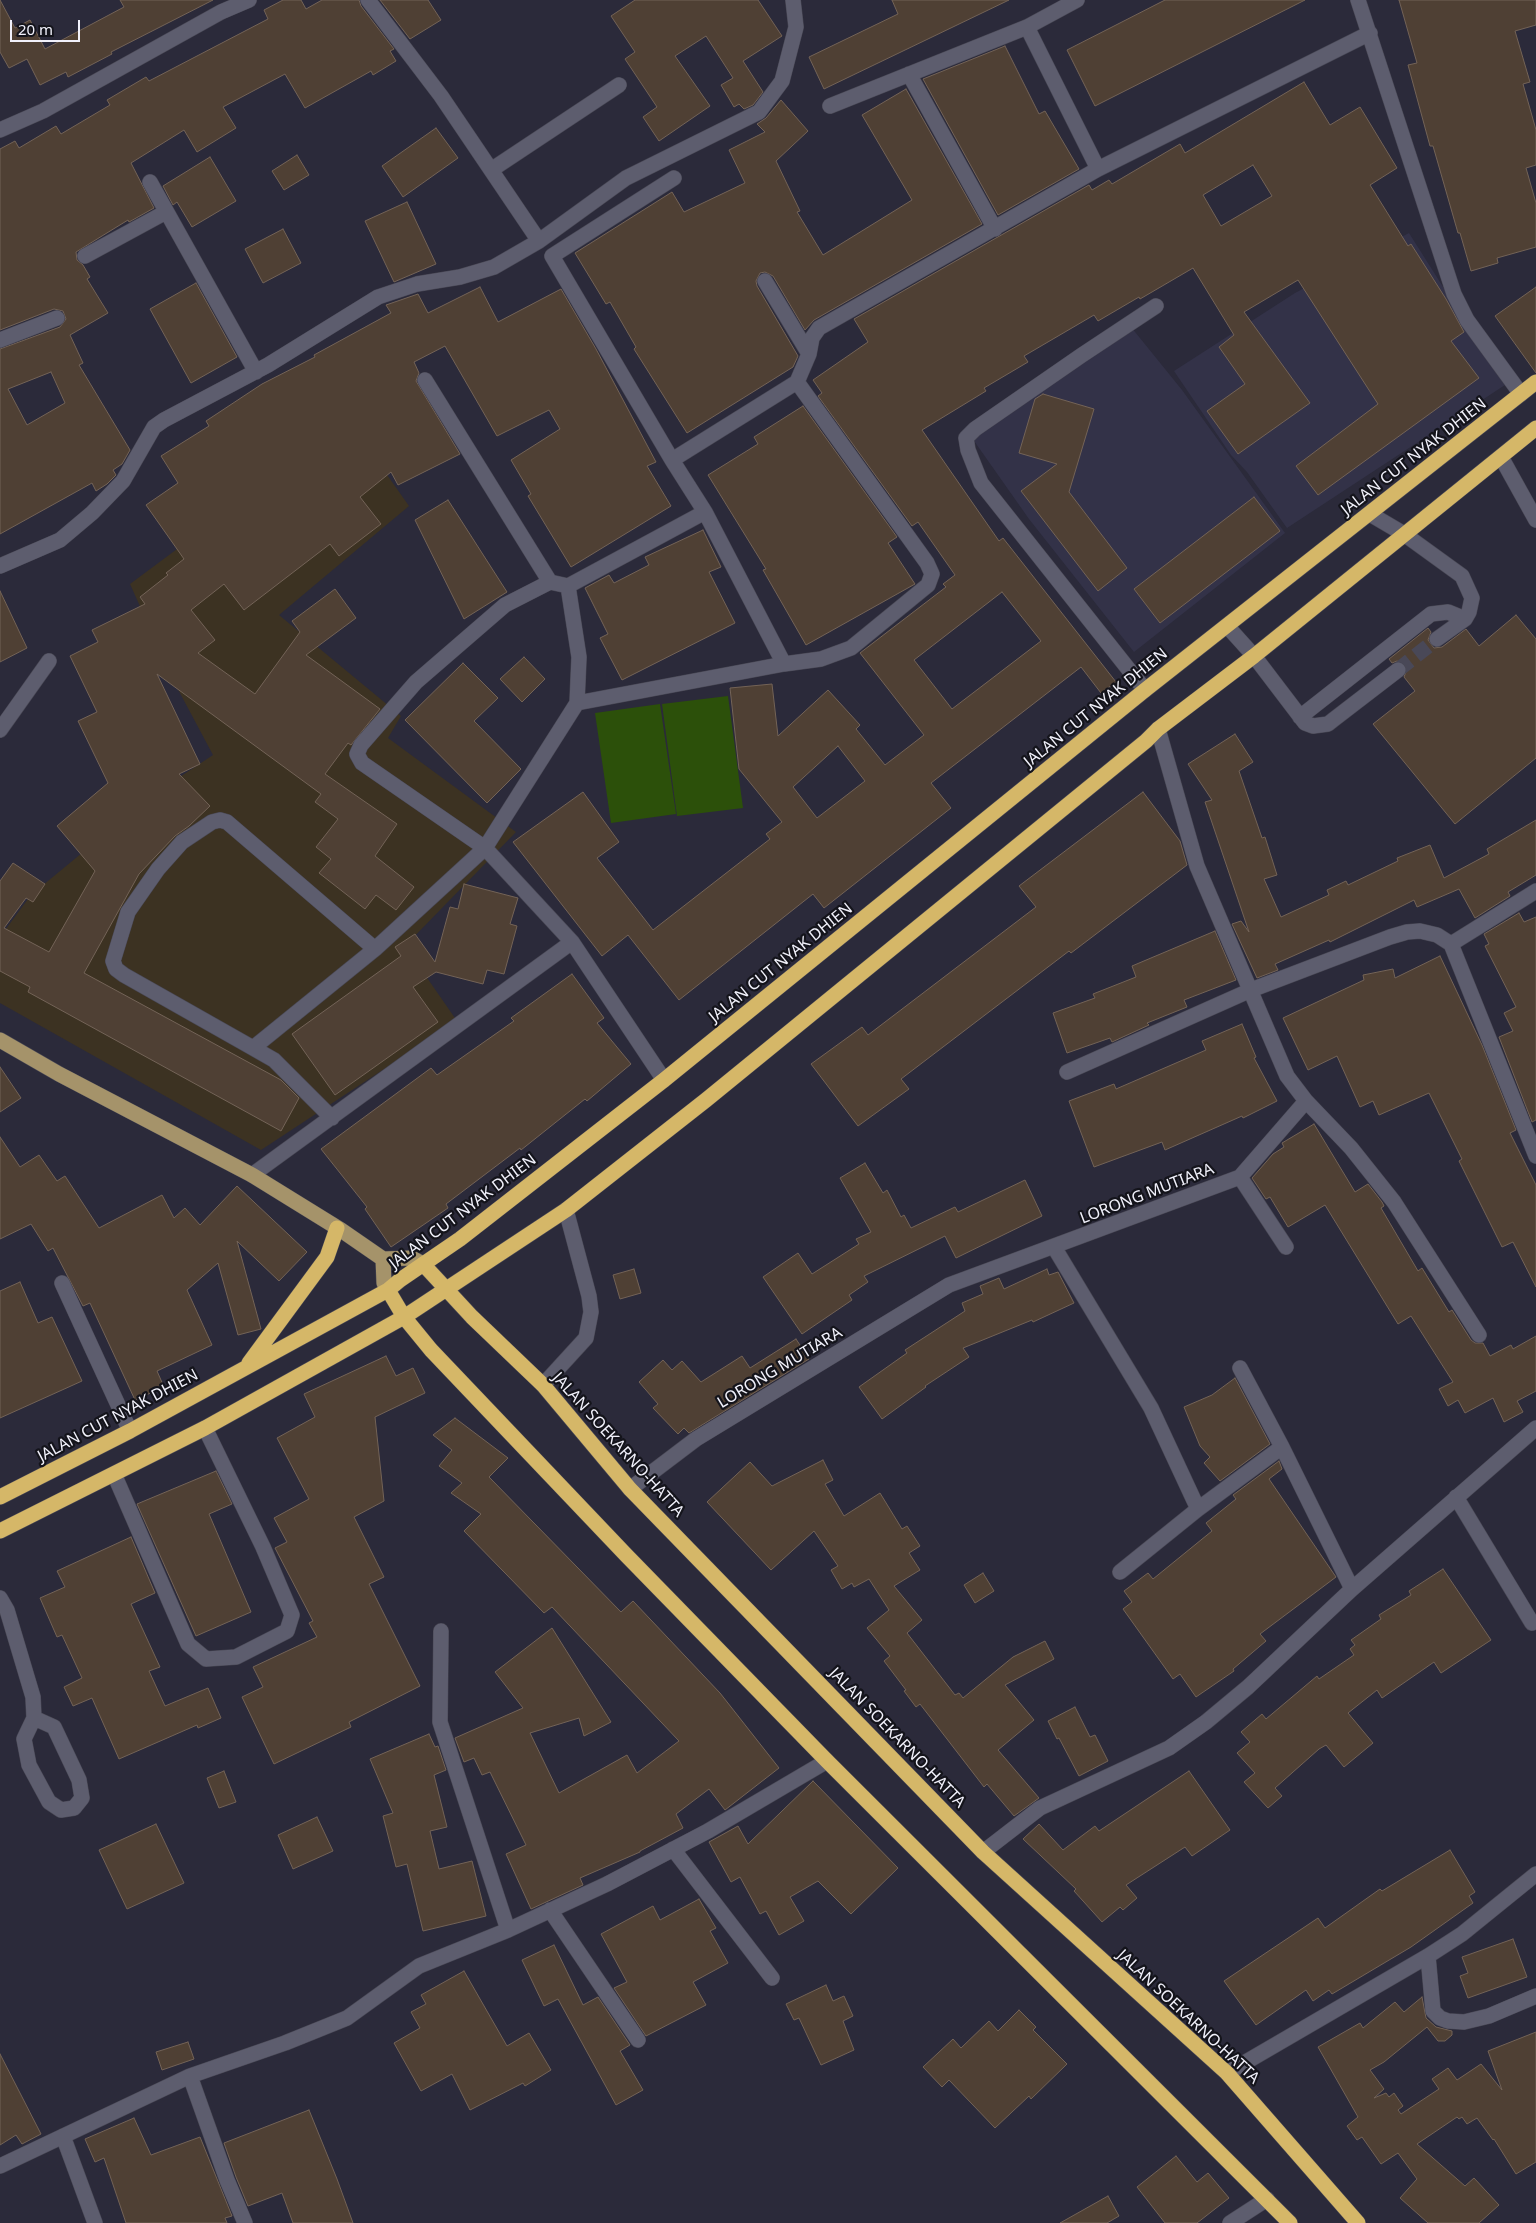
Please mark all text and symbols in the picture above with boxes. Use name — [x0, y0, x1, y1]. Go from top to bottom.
scale bar — [12, 10, 82, 42]
text: 20 m — [18, 19, 53, 39]
street label: JALAN CUT NYAK DHIEN — [1338, 394, 1490, 520]
street label: JALAN CUT NYAK DHIEN — [1020, 644, 1172, 772]
street label: JALAN CUT NYAK DHIEN — [705, 899, 857, 1027]
street label: JALAN CUT NYAK DHIEN — [386, 1150, 540, 1274]
street label: LORONG MUTIARA — [1077, 1160, 1217, 1228]
street label: LORONG MUTIARA — [714, 1323, 846, 1413]
street label: JALAN CUT NYAK DHIEN — [34, 1366, 202, 1466]
street label: JALAN SOEKARNO-HATTA — [548, 1369, 688, 1521]
street label: JALAN SOEKARNO-HATTA — [825, 1664, 969, 1812]
street label: JALAN SOEKARNO-HATTA — [1113, 1946, 1263, 2088]

